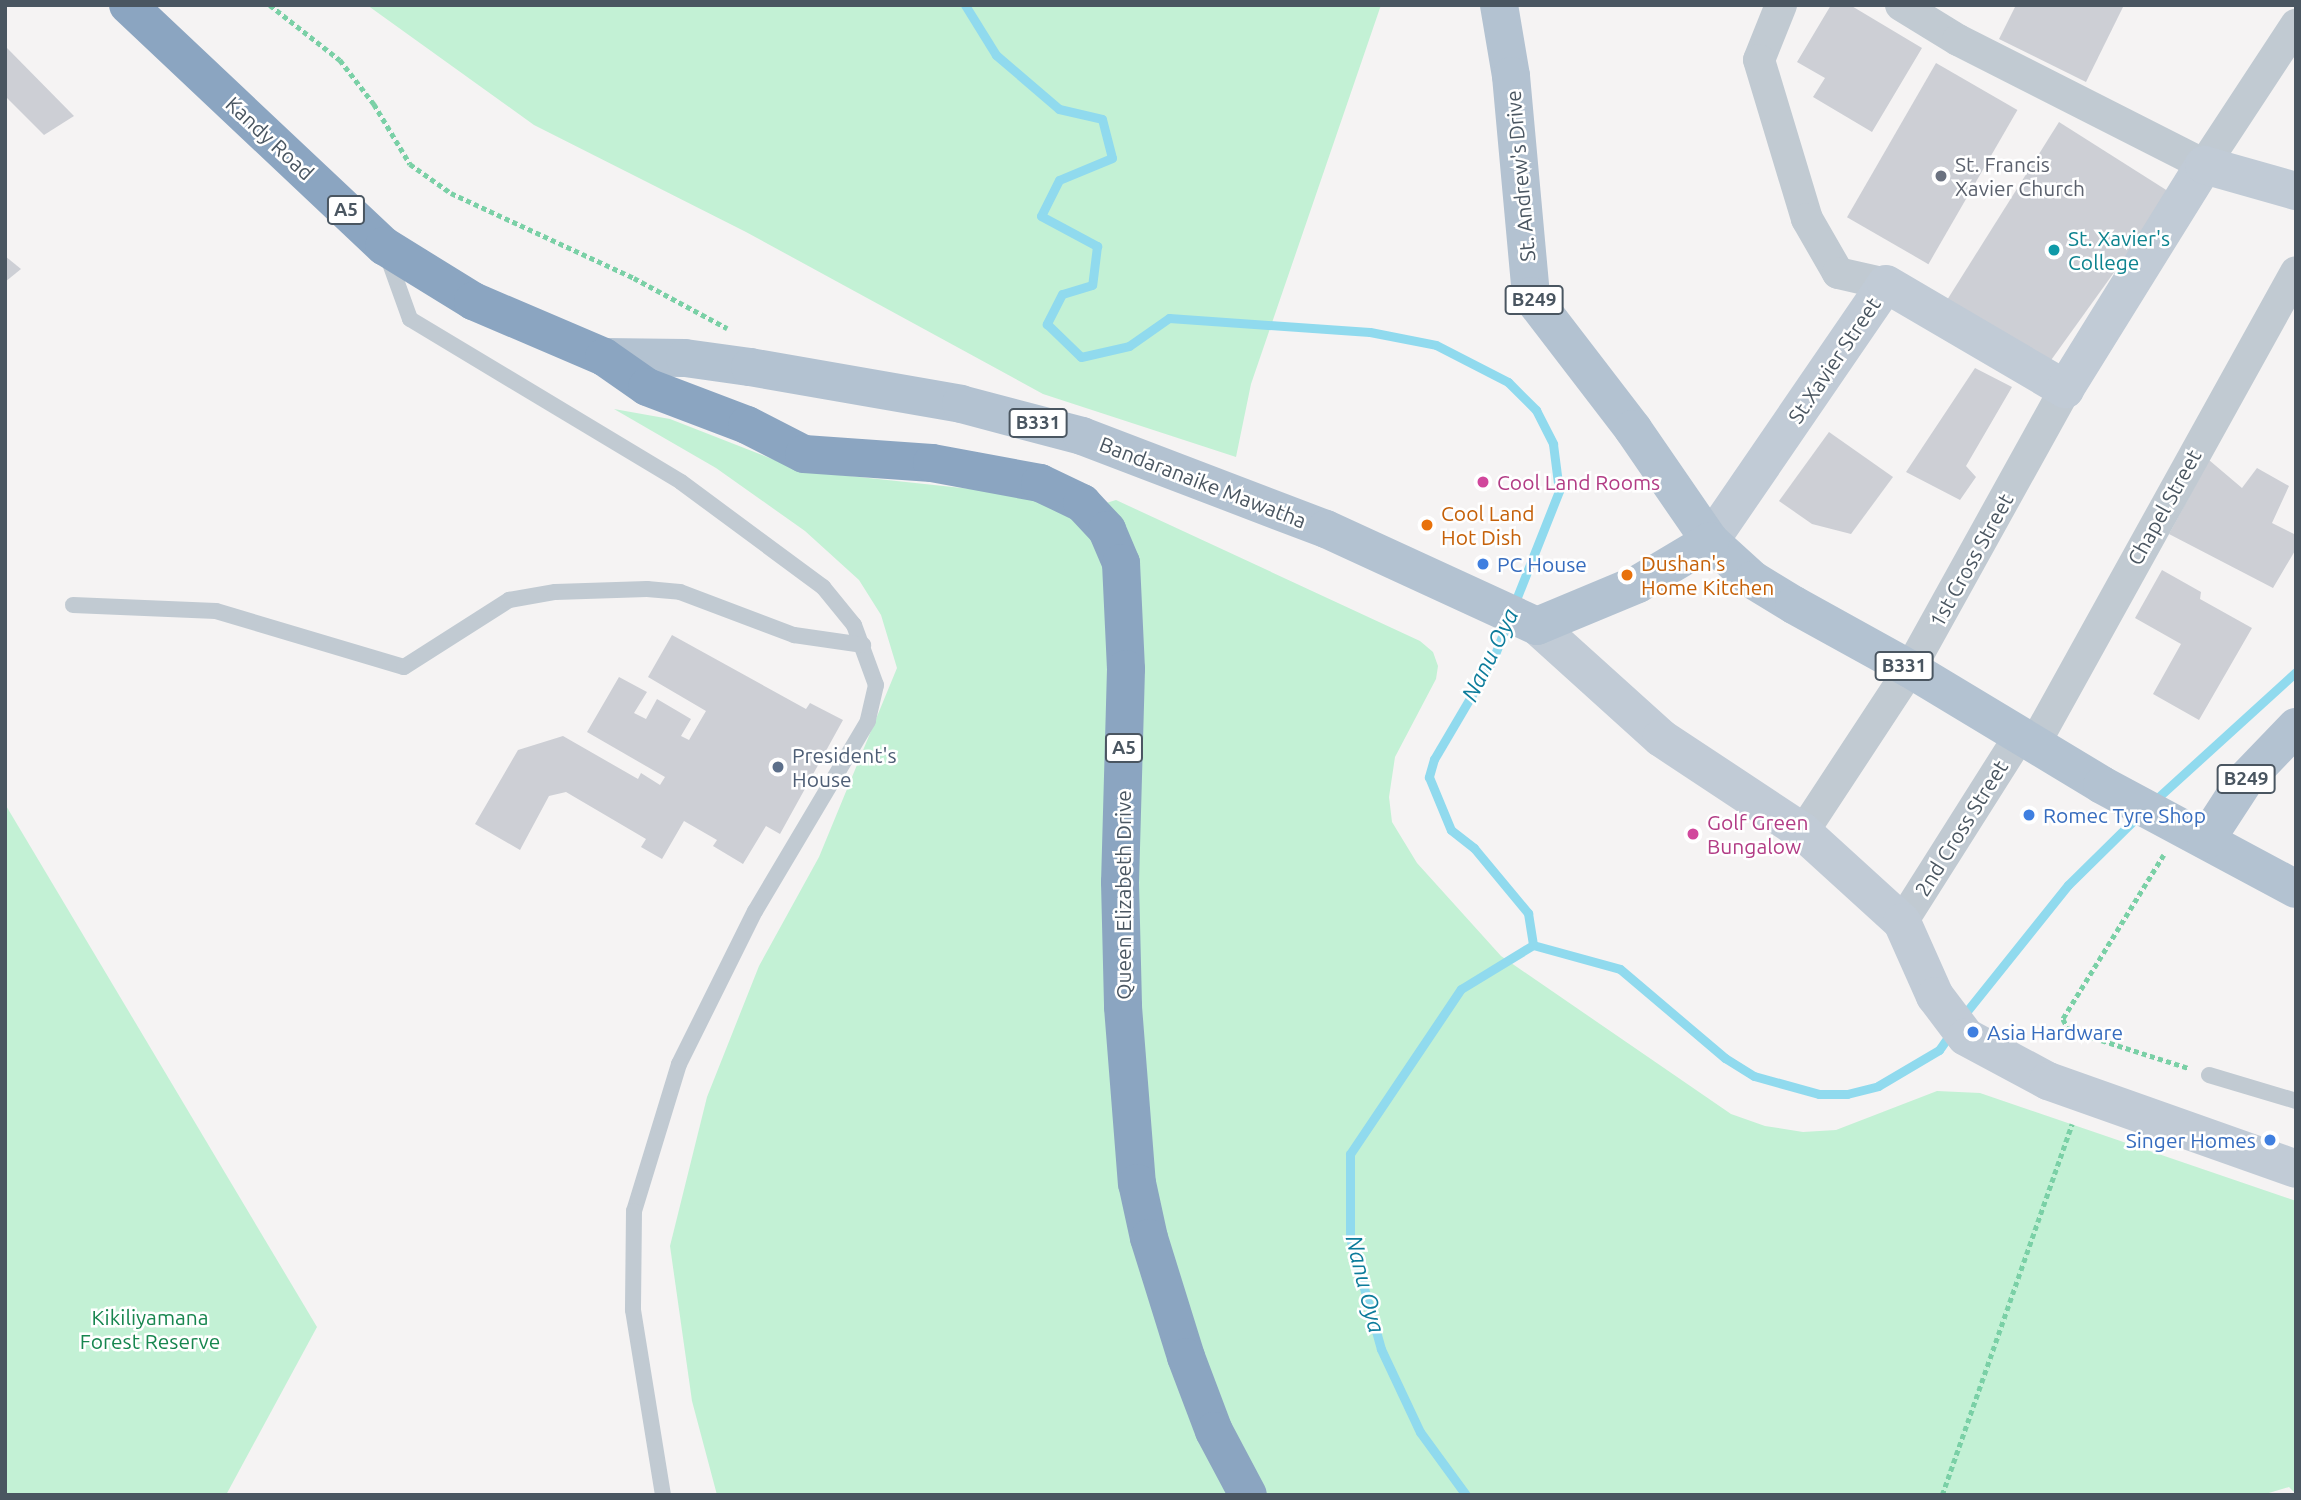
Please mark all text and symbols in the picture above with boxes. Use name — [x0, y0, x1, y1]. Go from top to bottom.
street label: St. Andrew's Drive — [1500, 89, 1540, 263]
street label: Kandy Road — [221, 91, 319, 185]
place label: St. Francis Xavier Church — [1955, 151, 2085, 201]
marker: St. Francis Xavier Church — [1933, 168, 1949, 184]
road number: A5 — [327, 194, 365, 226]
place label: St. Xavier's College — [2068, 225, 2170, 275]
marker: St. Xavier's College — [2046, 242, 2062, 258]
road number: B249 — [1504, 284, 1564, 316]
street label: St.Xavier Street — [1782, 292, 1886, 428]
road number: B331 — [1008, 408, 1068, 438]
street label: Bandaranaike Mawatha — [1096, 431, 1310, 533]
street label: Chapel Street — [2122, 445, 2206, 569]
place label: Cool Land Rooms — [1497, 469, 1660, 495]
marker: Cool Land Rooms — [1475, 474, 1491, 490]
street label: 1st Cross Street — [1924, 489, 2018, 631]
place label: Cool Land Hot Dish — [1441, 500, 1535, 550]
marker: Cool Land Hot Dish — [1419, 517, 1435, 533]
place label: Dushan's Home Kitchen — [1641, 550, 1774, 600]
place label: PC House — [1497, 551, 1587, 577]
marker: PC House — [1475, 556, 1491, 572]
marker: Dushan's Home Kitchen — [1619, 567, 1635, 583]
water label: Nanu Oya — [1456, 604, 1524, 706]
road number: B331 — [1874, 650, 1934, 681]
road number: A5 — [1105, 733, 1143, 764]
place label: President's House — [792, 742, 897, 792]
street label: 2nd Cross Street — [1909, 755, 2013, 901]
marker: President's House — [770, 759, 786, 775]
road number: B249 — [2216, 764, 2276, 794]
street label: Queen Elizabeth Drive — [1110, 790, 1136, 1000]
place label: Romec Tyre Shop — [2043, 802, 2206, 828]
marker: Romec Tyre Shop — [2021, 807, 2037, 823]
place label: Golf Green Bungalow — [1707, 809, 1809, 859]
marker: Golf Green Bungalow — [1685, 826, 1701, 842]
place label: Asia Hardware — [1987, 1019, 2123, 1045]
marker: Asia Hardware — [1965, 1024, 1981, 1040]
place label: Singer Homes — [2126, 1127, 2256, 1153]
marker: Singer Homes — [2262, 1132, 2278, 1148]
water label: Nanu Oya — [1340, 1232, 1390, 1336]
park label: Kikiliyamana Forest Reserve — [80, 1304, 220, 1354]

